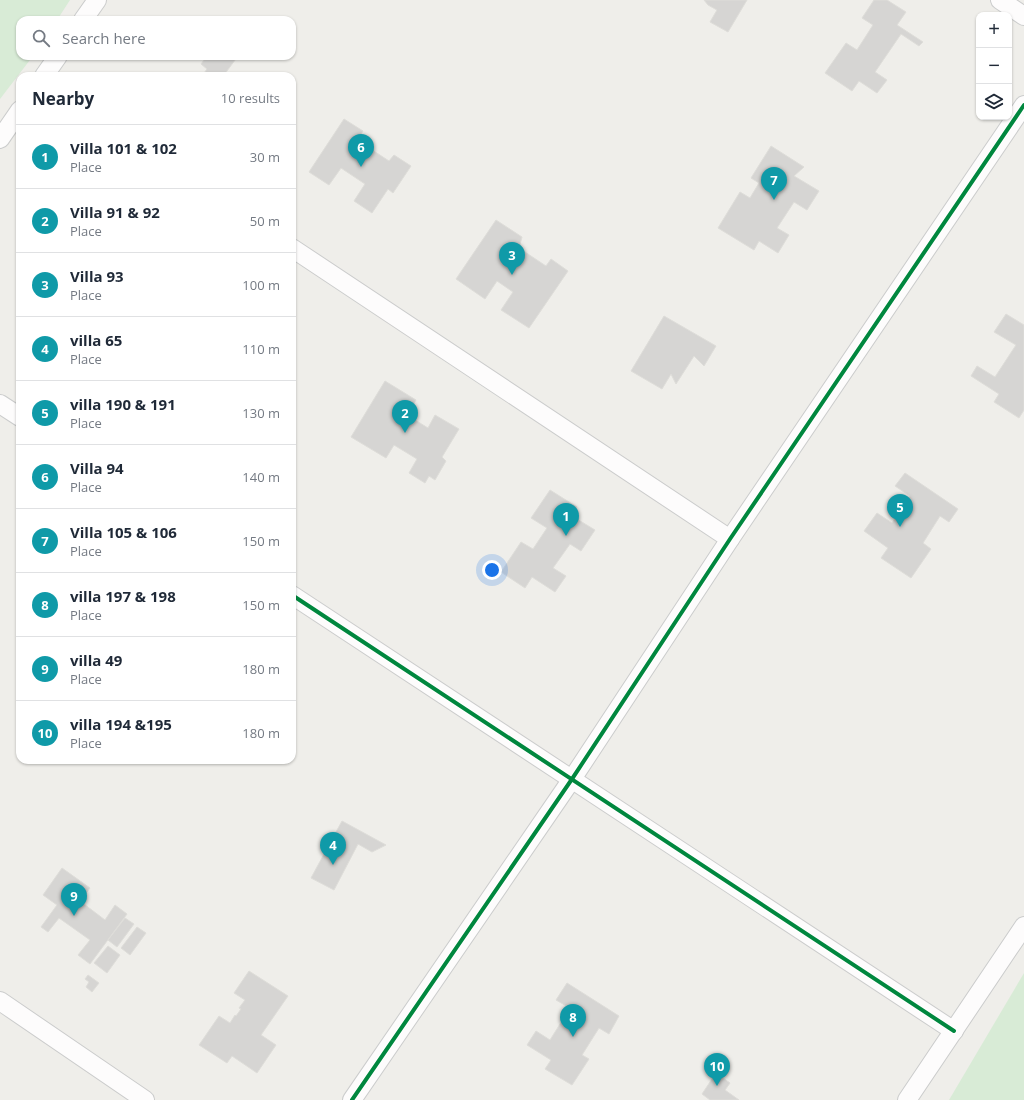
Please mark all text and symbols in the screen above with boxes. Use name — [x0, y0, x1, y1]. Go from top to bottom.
map controls — [976, 12, 1012, 120]
button: + — [976, 12, 1012, 48]
search box — [16, 16, 296, 60]
icon: search — [30, 27, 52, 49]
text: Search here — [62, 28, 146, 48]
button: − — [976, 48, 1012, 84]
button: layers — [976, 84, 1012, 120]
text: Nearby — [32, 87, 94, 110]
text: 10 results — [221, 89, 280, 107]
pin: 6 — [348, 134, 374, 167]
text: Villa 101 & 102 — [70, 138, 177, 158]
text: 1 — [41, 148, 49, 166]
text: 30 m — [250, 148, 280, 166]
text: Place — [70, 158, 102, 176]
pin: 7 — [761, 167, 787, 200]
text: Villa 91 & 92 — [70, 202, 160, 222]
text: 2 — [41, 212, 49, 230]
text: 50 m — [250, 212, 280, 230]
text: Place — [70, 222, 102, 240]
pin: 3 — [499, 242, 525, 275]
text: Villa 93 — [70, 266, 124, 286]
text: 3 — [41, 276, 49, 294]
text: 100 m — [242, 276, 280, 294]
text: Place — [70, 286, 102, 304]
text: villa 65 — [70, 330, 122, 350]
text: 4 — [41, 340, 49, 358]
text: 110 m — [242, 340, 280, 358]
text: Place — [70, 350, 102, 368]
text: villa 190 & 191 — [70, 394, 176, 414]
pin: 2 — [392, 400, 418, 433]
text: 5 — [41, 404, 49, 422]
text: 130 m — [242, 404, 280, 422]
text: Place — [70, 414, 102, 432]
text: Villa 94 — [70, 458, 124, 478]
text: 6 — [41, 468, 49, 486]
text: 140 m — [242, 468, 280, 486]
text: Place — [70, 478, 102, 496]
pin: 5 — [887, 494, 913, 527]
pin: 1 — [553, 503, 579, 536]
text: Villa 105 & 106 — [70, 522, 177, 542]
text: 7 — [41, 532, 49, 550]
text: 150 m — [242, 532, 280, 550]
text: Place — [70, 542, 102, 560]
your location — [482, 560, 502, 580]
text: villa 197 & 198 — [70, 586, 176, 606]
text: 8 — [41, 596, 49, 614]
text: 150 m — [242, 596, 280, 614]
text: Place — [70, 606, 102, 624]
text: villa 49 — [70, 650, 122, 670]
text: 9 — [41, 660, 49, 678]
text: 180 m — [242, 660, 280, 678]
text: Place — [70, 670, 102, 688]
text: villa 194 &195 — [70, 714, 172, 734]
text: 10 — [38, 724, 52, 742]
text: 180 m — [242, 724, 280, 742]
text: Place — [70, 734, 102, 752]
pin: 4 — [320, 832, 346, 865]
pin: 9 — [61, 883, 87, 916]
pin: 8 — [560, 1004, 586, 1037]
pin: 10 — [704, 1053, 730, 1086]

